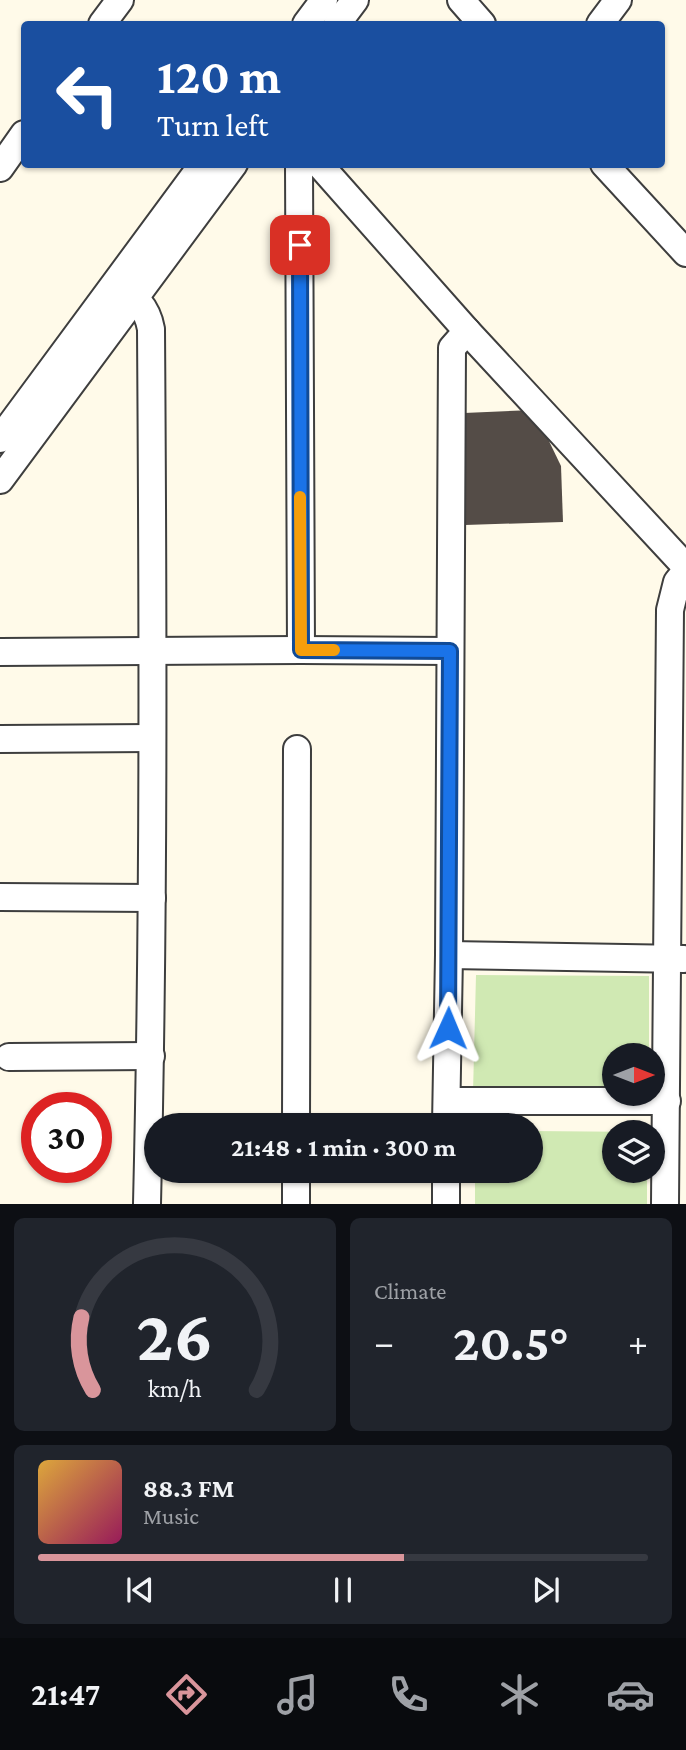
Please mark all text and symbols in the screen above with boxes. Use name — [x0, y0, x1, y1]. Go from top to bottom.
icon: left — [42, 49, 133, 140]
text: 120 m — [157, 49, 281, 104]
text: Turn left — [157, 107, 268, 143]
pin — [270, 215, 330, 275]
icon: arrive — [281, 226, 319, 264]
position arrow — [411, 991, 485, 1065]
north arrow — [602, 1043, 665, 1106]
map controls — [602, 1043, 665, 1183]
speed limit sign: 30 — [21, 1092, 112, 1183]
button: layers — [602, 1120, 665, 1183]
text: 21:48 · 1 min · 300 m — [231, 1133, 456, 1162]
text: Climate — [374, 1278, 446, 1304]
text: 26 — [137, 1296, 213, 1377]
text: 20.5° — [453, 1313, 569, 1371]
text: − — [374, 1321, 394, 1363]
text: + — [628, 1321, 648, 1363]
text: km/h — [148, 1375, 202, 1402]
text: 88.3 FM — [143, 1474, 234, 1503]
text: Music — [143, 1503, 199, 1529]
icon: previous — [121, 1571, 159, 1609]
icon: pause — [324, 1571, 362, 1609]
icon: next — [527, 1571, 565, 1609]
icon: directions — [162, 1670, 211, 1719]
icon: music — [273, 1670, 322, 1719]
icon: phone — [384, 1670, 433, 1719]
icon: climate — [495, 1670, 544, 1719]
icon: car — [606, 1670, 655, 1719]
text: 21:47 — [31, 1676, 100, 1712]

